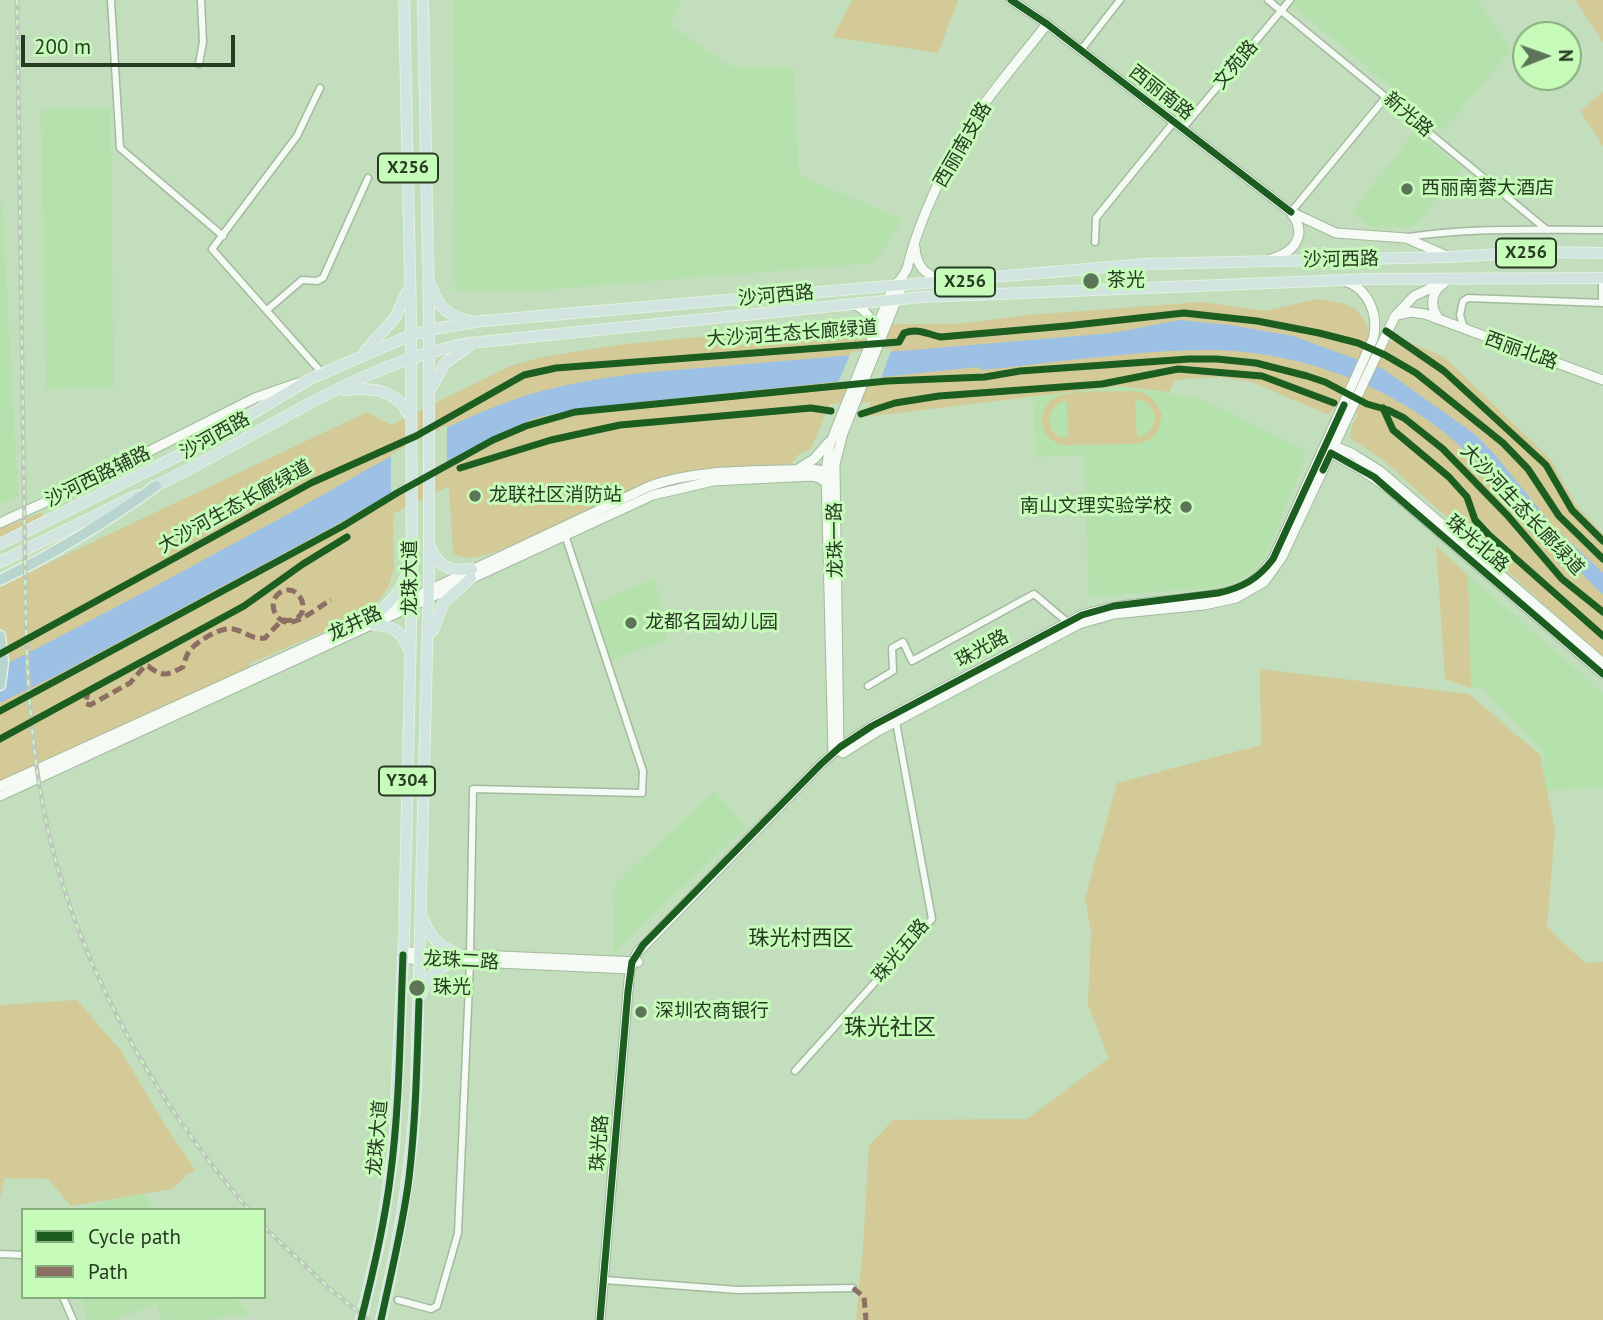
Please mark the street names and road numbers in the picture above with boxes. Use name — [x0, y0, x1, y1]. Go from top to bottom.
street label: 文苑路 — [1209, 36, 1263, 94]
street label: 西丽南路 — [1124, 61, 1198, 125]
street label: 新光路 — [1379, 88, 1437, 142]
street label: 西丽南支路 — [929, 98, 997, 192]
road number: X256 — [378, 154, 438, 182]
road number: X256 — [1496, 239, 1556, 268]
street label: 沙河西路 — [1303, 248, 1379, 272]
road number: X256 — [935, 268, 995, 296]
street label: 沙河西路 — [737, 281, 815, 311]
street label: 大沙河生态长廊绿道 — [706, 317, 878, 351]
street label: 西丽北路 — [1481, 327, 1561, 375]
street label: 沙河西路 — [176, 408, 254, 464]
street label: 大沙河生态长廊绿道 — [1455, 440, 1589, 580]
street label: 沙河西路辅路 — [42, 442, 154, 512]
street label: 大沙河生态长廊绿道 — [155, 456, 315, 558]
street label: 龙珠一路 — [824, 502, 848, 578]
street label: 珠光北路 — [1441, 510, 1513, 578]
street label: 龙珠大道 — [400, 540, 422, 616]
street label: 龙井路 — [324, 602, 386, 646]
street label: 珠光路 — [951, 626, 1013, 672]
road number: Y304 — [379, 766, 435, 796]
street label: 珠光五路 — [868, 915, 934, 987]
street label: 龙珠二路 — [422, 948, 500, 974]
street label: 龙珠大道 — [363, 1099, 393, 1177]
street label: 珠光路 — [587, 1114, 613, 1172]

